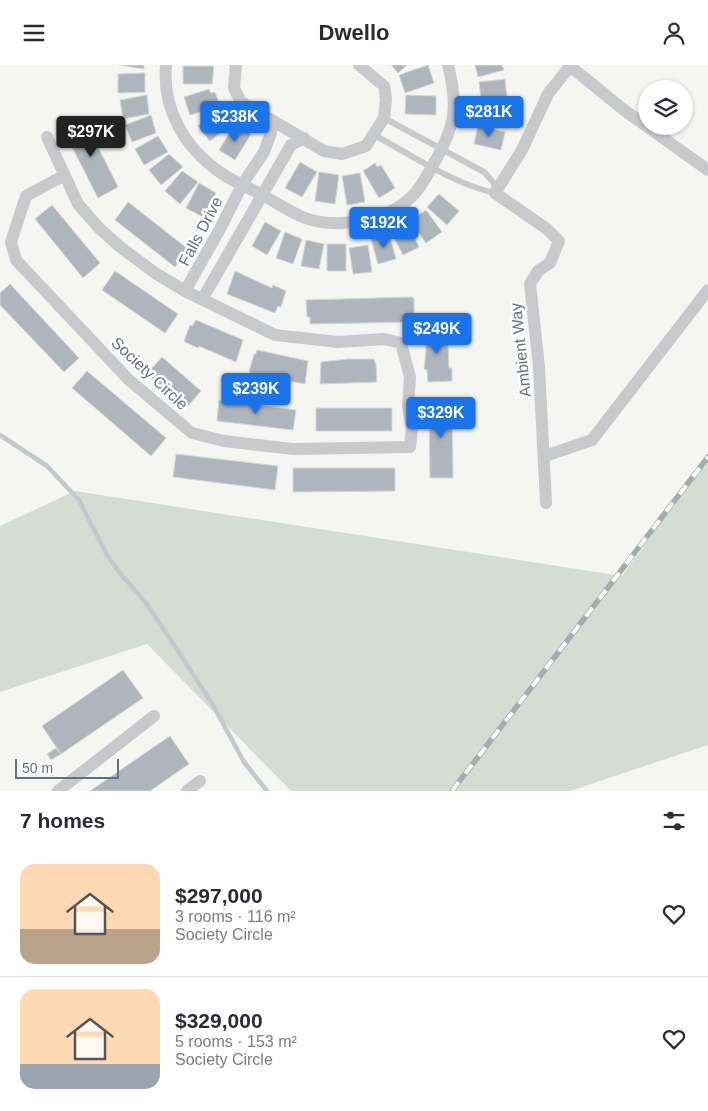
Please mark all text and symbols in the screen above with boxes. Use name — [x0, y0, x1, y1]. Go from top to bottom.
icon: menu — [20, 19, 48, 47]
icon: person — [660, 19, 688, 47]
text: Dwello — [319, 20, 389, 45]
map controls — [638, 80, 693, 135]
button: layers — [638, 80, 693, 135]
pin: $281K — [454, 95, 524, 138]
pin: $238K — [200, 101, 270, 143]
text: $281K — [465, 103, 513, 120]
text: $238K — [211, 108, 259, 125]
pin: $297K — [56, 116, 126, 158]
text: $297K — [67, 123, 115, 140]
street label: Falls Drive — [175, 194, 226, 269]
pin: $192K — [349, 207, 419, 249]
text: $192K — [360, 214, 408, 231]
street label: Ambient Way — [507, 302, 534, 398]
pin: $249K — [402, 313, 472, 355]
text: $249K — [413, 320, 461, 337]
street label: Society Circle — [108, 334, 191, 413]
pin: $239K — [221, 373, 291, 415]
text: $239K — [232, 380, 280, 397]
pin: $329K — [406, 397, 476, 439]
text: $329K — [417, 404, 465, 421]
scale bar — [15, 756, 119, 779]
text: 50 m — [22, 760, 53, 776]
icon: filters — [660, 807, 688, 835]
text: 7 homes — [20, 809, 105, 832]
icon: home — [60, 884, 120, 944]
text: $297,000 — [175, 884, 263, 907]
icon: heart — [660, 900, 688, 928]
text: 3 rooms · 116 m² — [175, 908, 296, 925]
text: Society Circle — [175, 926, 273, 943]
icon: home — [60, 1009, 120, 1069]
text: $329,000 — [175, 1009, 263, 1032]
icon: heart — [660, 1025, 688, 1053]
text: 5 rooms · 153 m² — [175, 1033, 297, 1050]
text: Society Circle — [175, 1051, 273, 1068]

